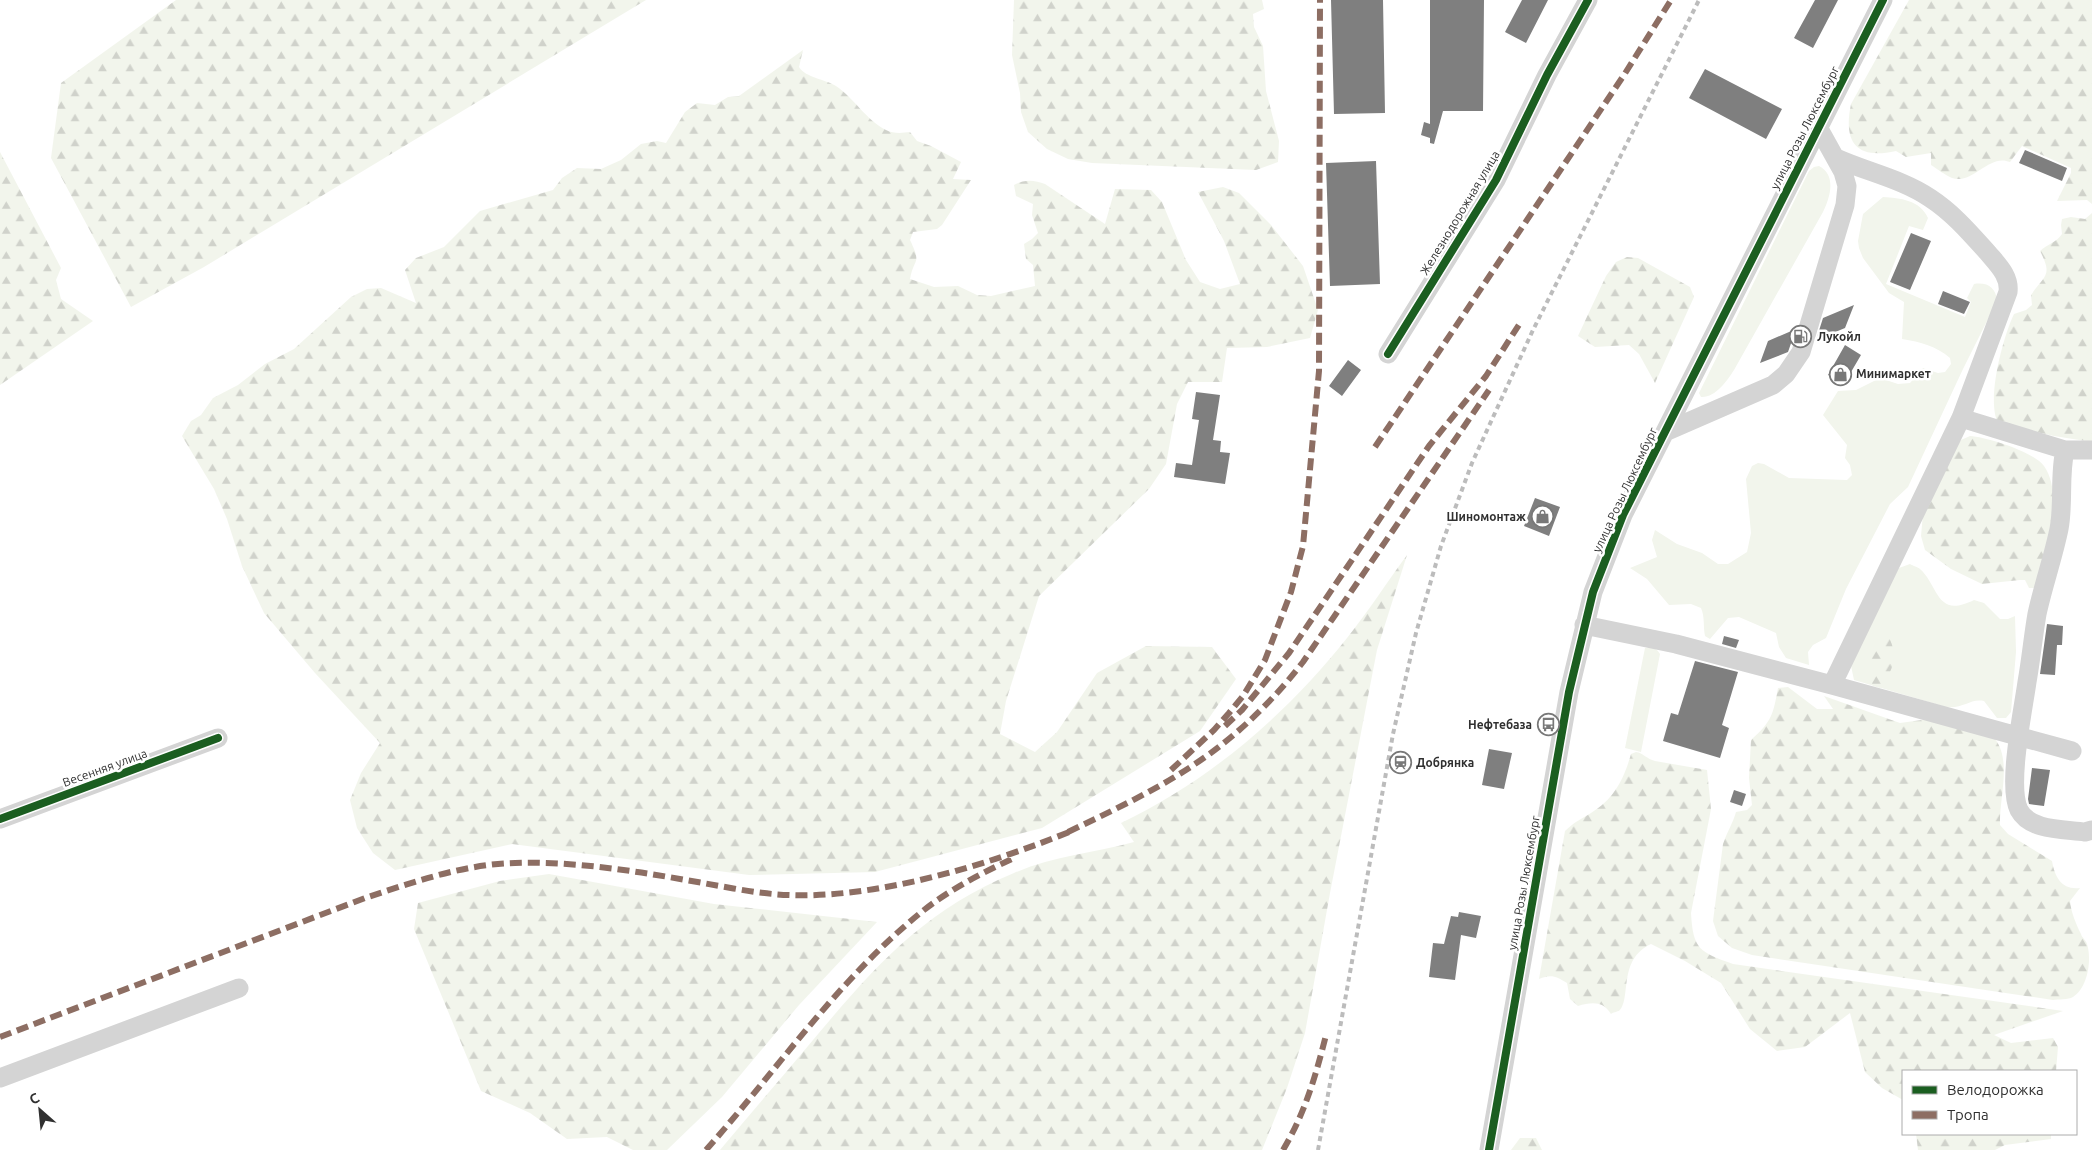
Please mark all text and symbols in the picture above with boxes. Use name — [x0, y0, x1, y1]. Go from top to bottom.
street label: улица Розы Люксембург — [1768, 64, 1841, 191]
street label: Железнодорожная улица — [1417, 148, 1502, 277]
fuel station icon: Лукойл — [1789, 325, 1813, 349]
place label: Лукойл — [1817, 330, 1861, 343]
shop icon: Минимаркет — [1828, 362, 1852, 386]
place label: Минимаркет — [1856, 367, 1931, 380]
street label: улица Розы Люксембург — [1590, 425, 1659, 554]
shop icon: Шинoмонтаж — [1530, 505, 1554, 529]
place label: Шинoмонтаж — [1446, 510, 1526, 523]
bus stop icon: Нефтебаза — [1536, 713, 1560, 737]
place label: Нефтебаза — [1468, 718, 1532, 731]
street label: Весенняя улица — [61, 746, 149, 789]
station icon: Добрянка — [1388, 751, 1412, 775]
place label: Добрянка — [1416, 756, 1474, 769]
street label: улица Розы Люксембург — [1505, 814, 1542, 951]
legend — [1902, 1070, 2077, 1135]
text: Велодорожка — [1947, 1081, 2044, 1098]
north arrow — [15, 1085, 65, 1135]
text: С — [26, 1089, 42, 1108]
text: Тропа — [1947, 1106, 1989, 1123]

